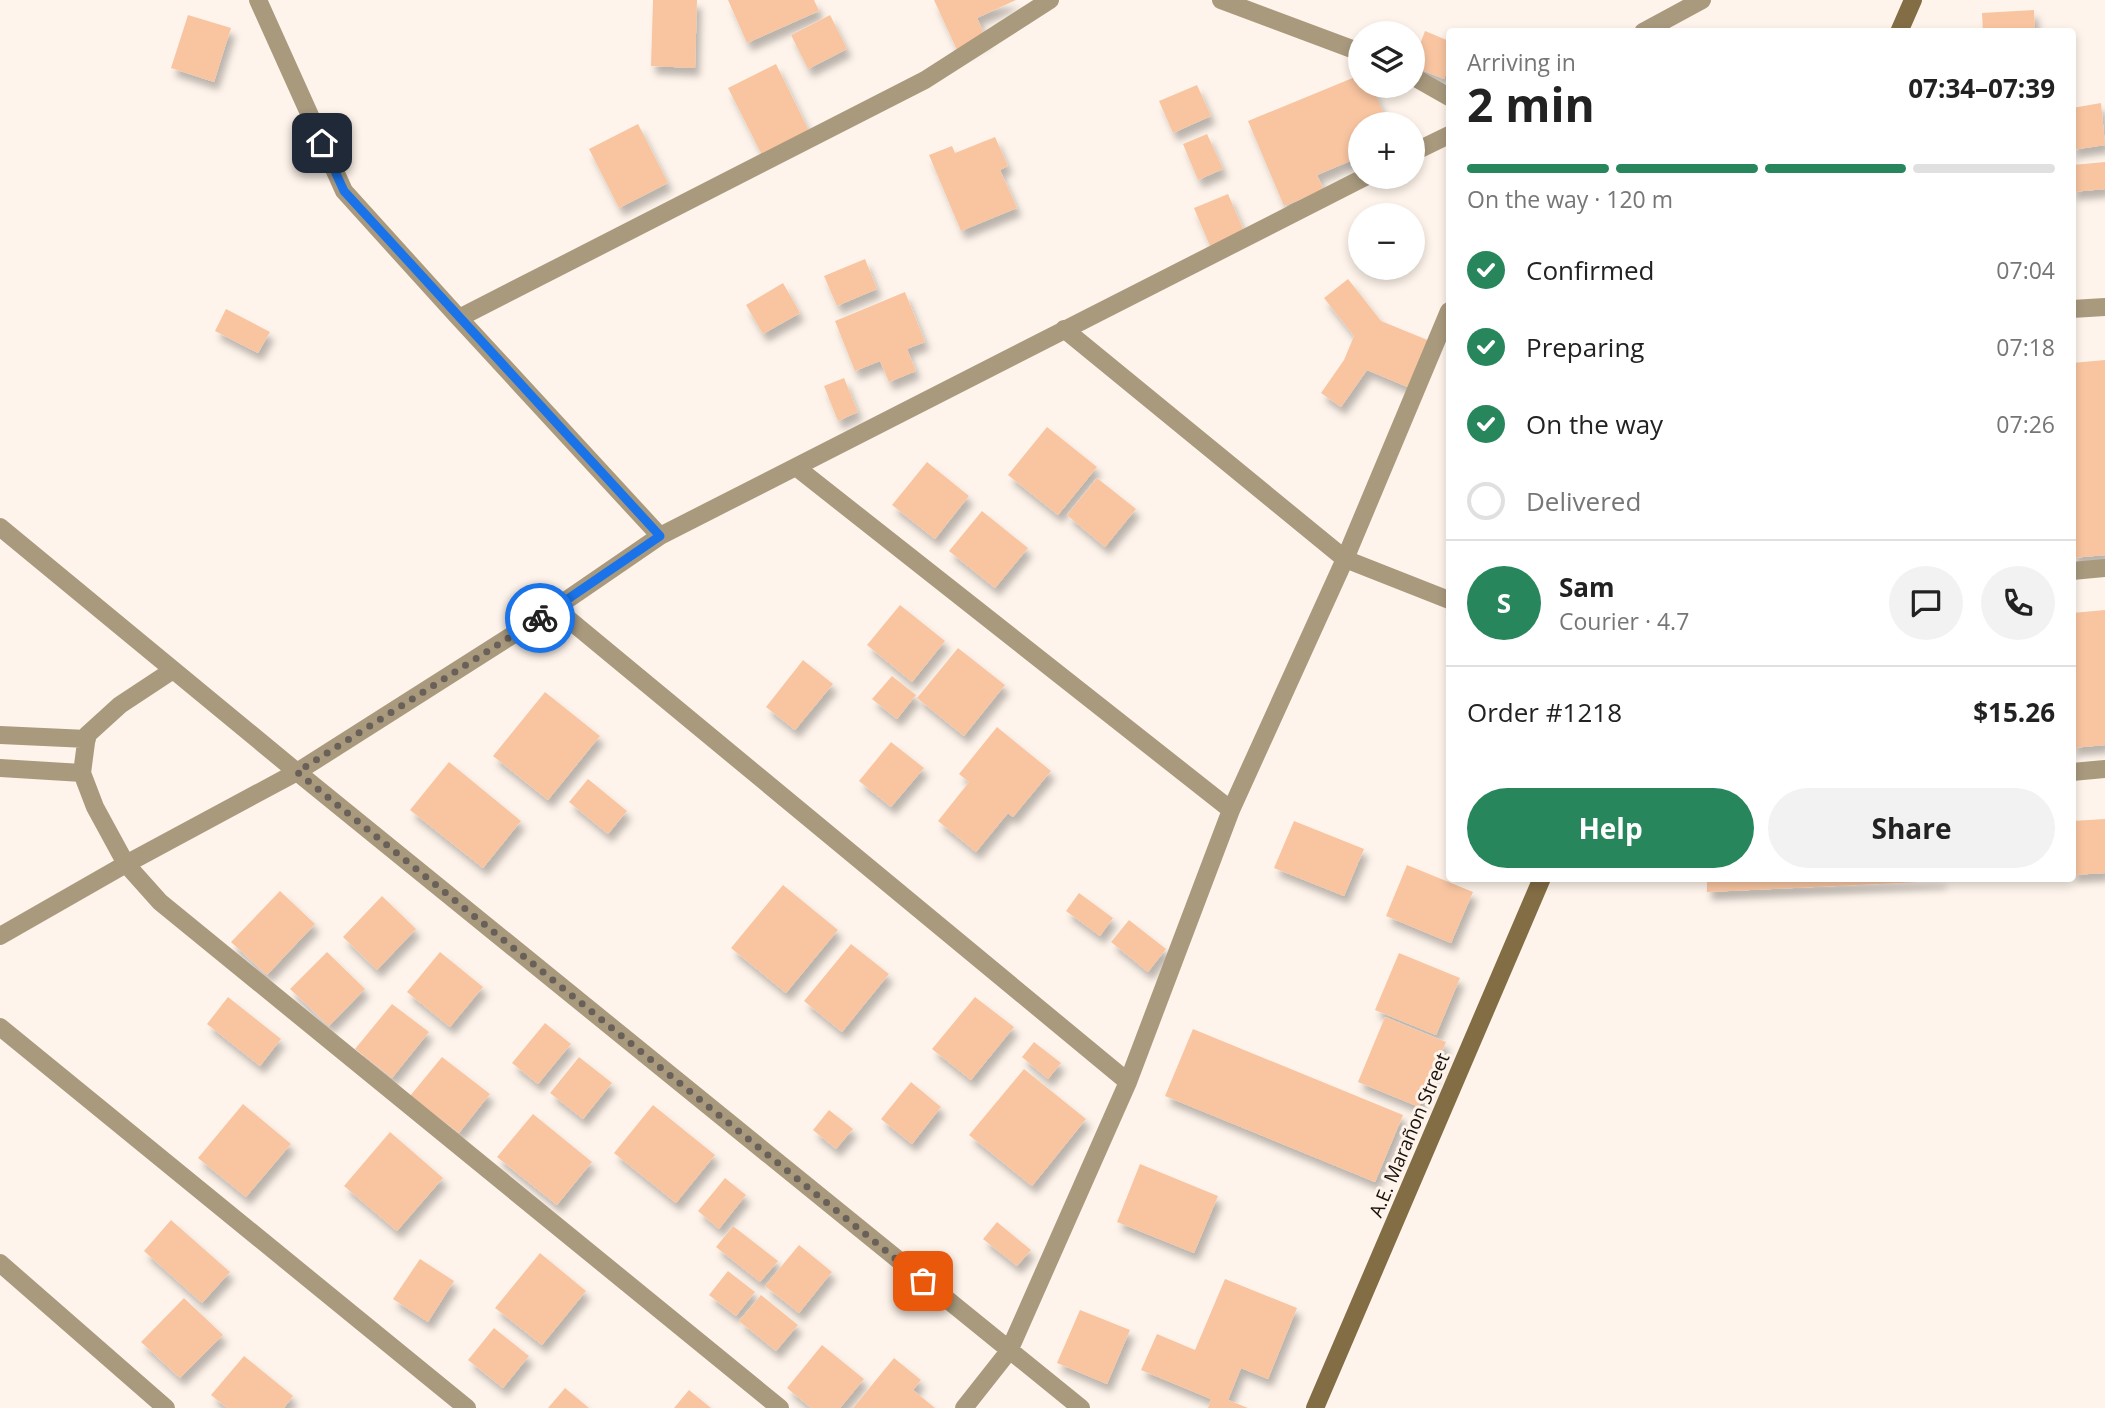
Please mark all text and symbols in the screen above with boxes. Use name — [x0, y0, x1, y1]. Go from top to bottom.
map controls — [1348, 21, 1425, 280]
button: layers — [1348, 21, 1425, 98]
text: Arriving in — [1467, 46, 1576, 78]
text: 07:34–07:39 — [1908, 70, 2055, 106]
text: 2 min — [1467, 73, 1595, 135]
button: + — [1348, 112, 1425, 189]
pin — [292, 113, 352, 173]
icon: home — [303, 124, 341, 162]
text: On the way · 120 m — [1467, 183, 1673, 215]
button: − — [1348, 203, 1425, 280]
icon: check — [1467, 251, 1505, 289]
text: Confirmed — [1526, 252, 1654, 288]
text: 07:04 — [1996, 254, 2055, 286]
icon: check — [1467, 328, 1505, 366]
text: Preparing — [1526, 329, 1644, 365]
text: 07:18 — [1996, 331, 2055, 363]
icon: check — [1467, 405, 1505, 443]
text: On the way — [1526, 406, 1663, 442]
text: 07:26 — [1996, 408, 2055, 440]
text: Delivered — [1526, 483, 1641, 519]
button: chat — [1889, 566, 1963, 640]
button: phone — [1981, 566, 2055, 640]
text: Sam — [1559, 569, 1615, 605]
courier — [505, 583, 575, 653]
text: S — [1497, 585, 1511, 621]
icon: bike — [521, 599, 559, 637]
text: Courier · 4.7 — [1559, 605, 1689, 637]
text: Order #1218 — [1467, 694, 1622, 730]
text: $15.26 — [1973, 694, 2055, 730]
button: Help — [1467, 788, 1754, 868]
button: Share — [1768, 788, 2055, 868]
street label: A.E. Marañon Street — [1363, 1049, 1455, 1221]
pin — [893, 1251, 953, 1311]
icon: bag — [904, 1262, 942, 1300]

